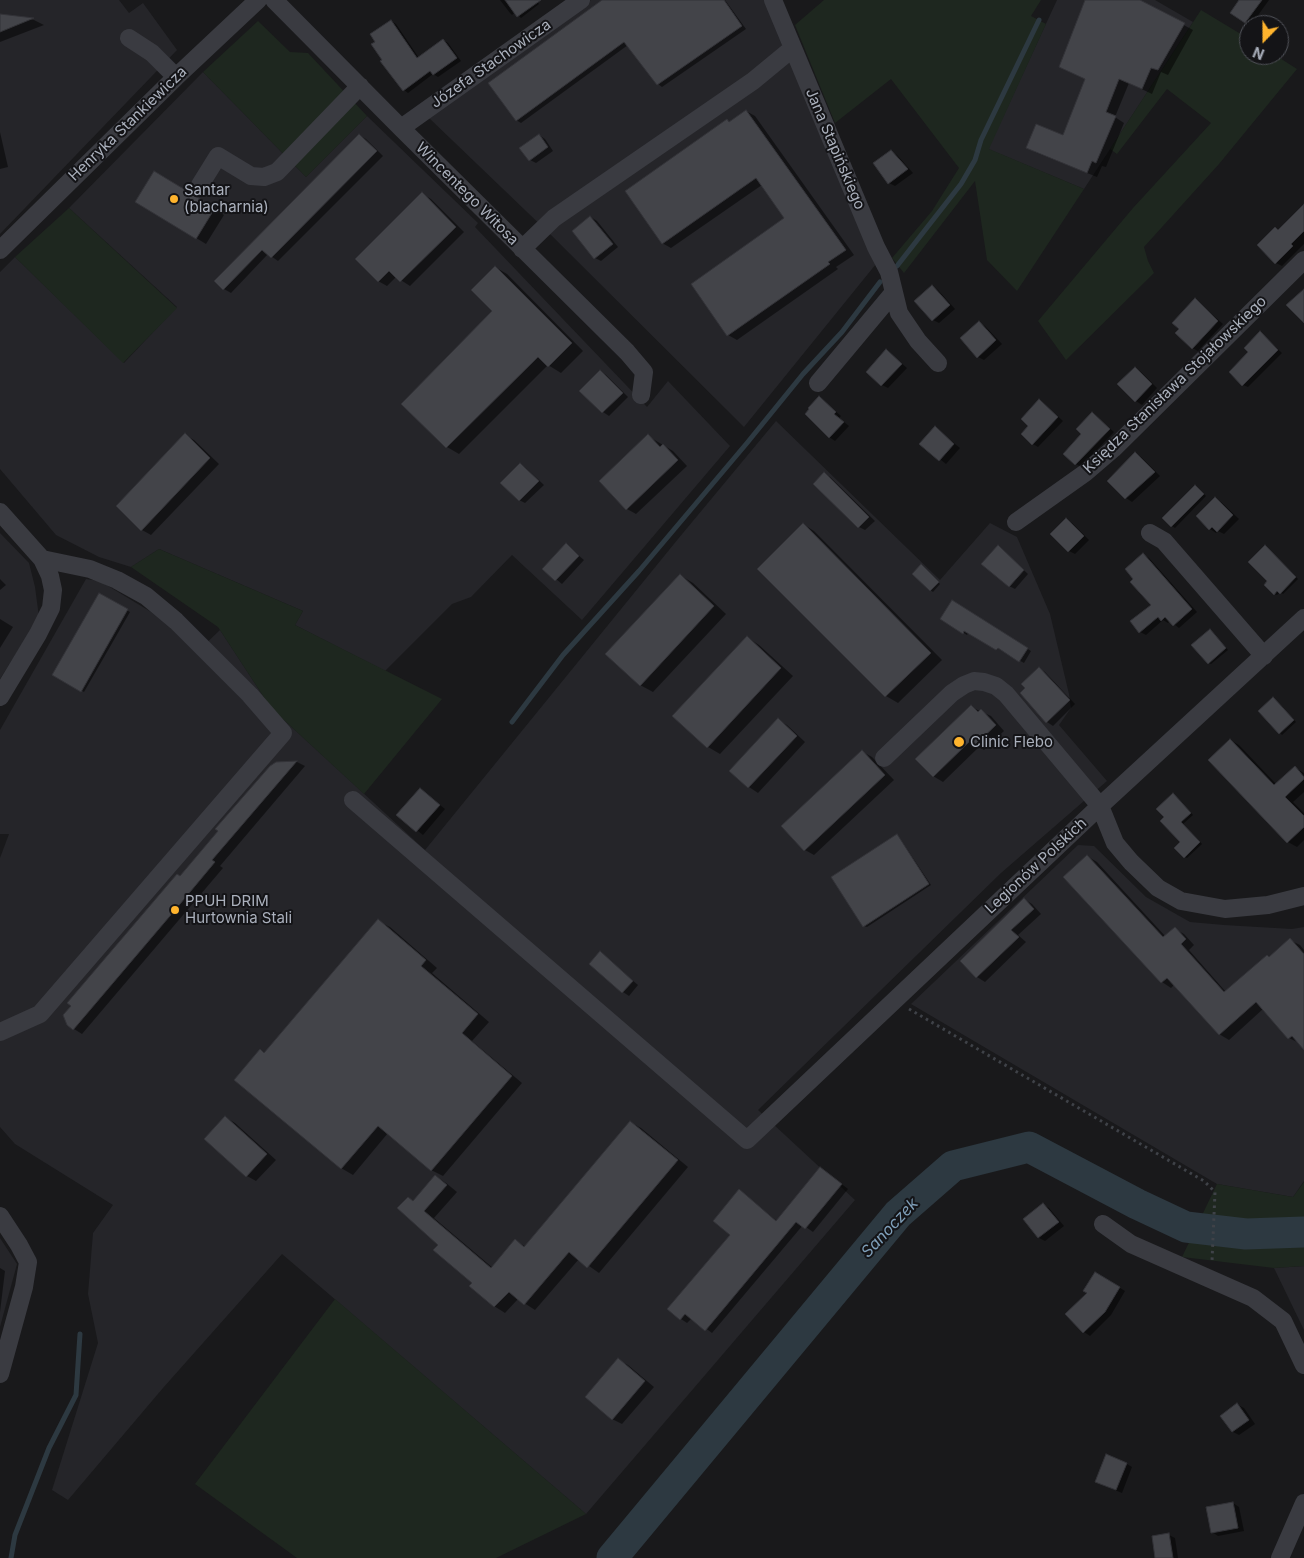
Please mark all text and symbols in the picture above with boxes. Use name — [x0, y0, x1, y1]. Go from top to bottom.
north arrow — [1239, 15, 1289, 65]
street label: Józefa Stachowicza — [428, 16, 554, 112]
text: N — [1250, 44, 1267, 63]
street label: Henryka Stankiewicza — [65, 63, 191, 185]
street label: Jana Stapińskiego — [801, 86, 869, 212]
street label: Wincentego Witosa — [412, 139, 522, 249]
place label: Santar (blacharnia) — [184, 181, 269, 216]
marker: Santar (blacharnia) — [168, 193, 180, 205]
street label: Księdza Stanisława Stojałowskiego — [1080, 292, 1270, 478]
place label: Clinic Flebo — [970, 733, 1053, 751]
marker: Clinic Flebo — [952, 735, 966, 749]
street label: Legionów Polskich — [981, 814, 1091, 918]
place label: PPUH DRIM Hurtownia Stali — [185, 892, 292, 927]
marker: PPUH DRIM Hurtownia Stali — [169, 904, 181, 916]
water label: Sanoczek — [858, 1194, 922, 1262]

